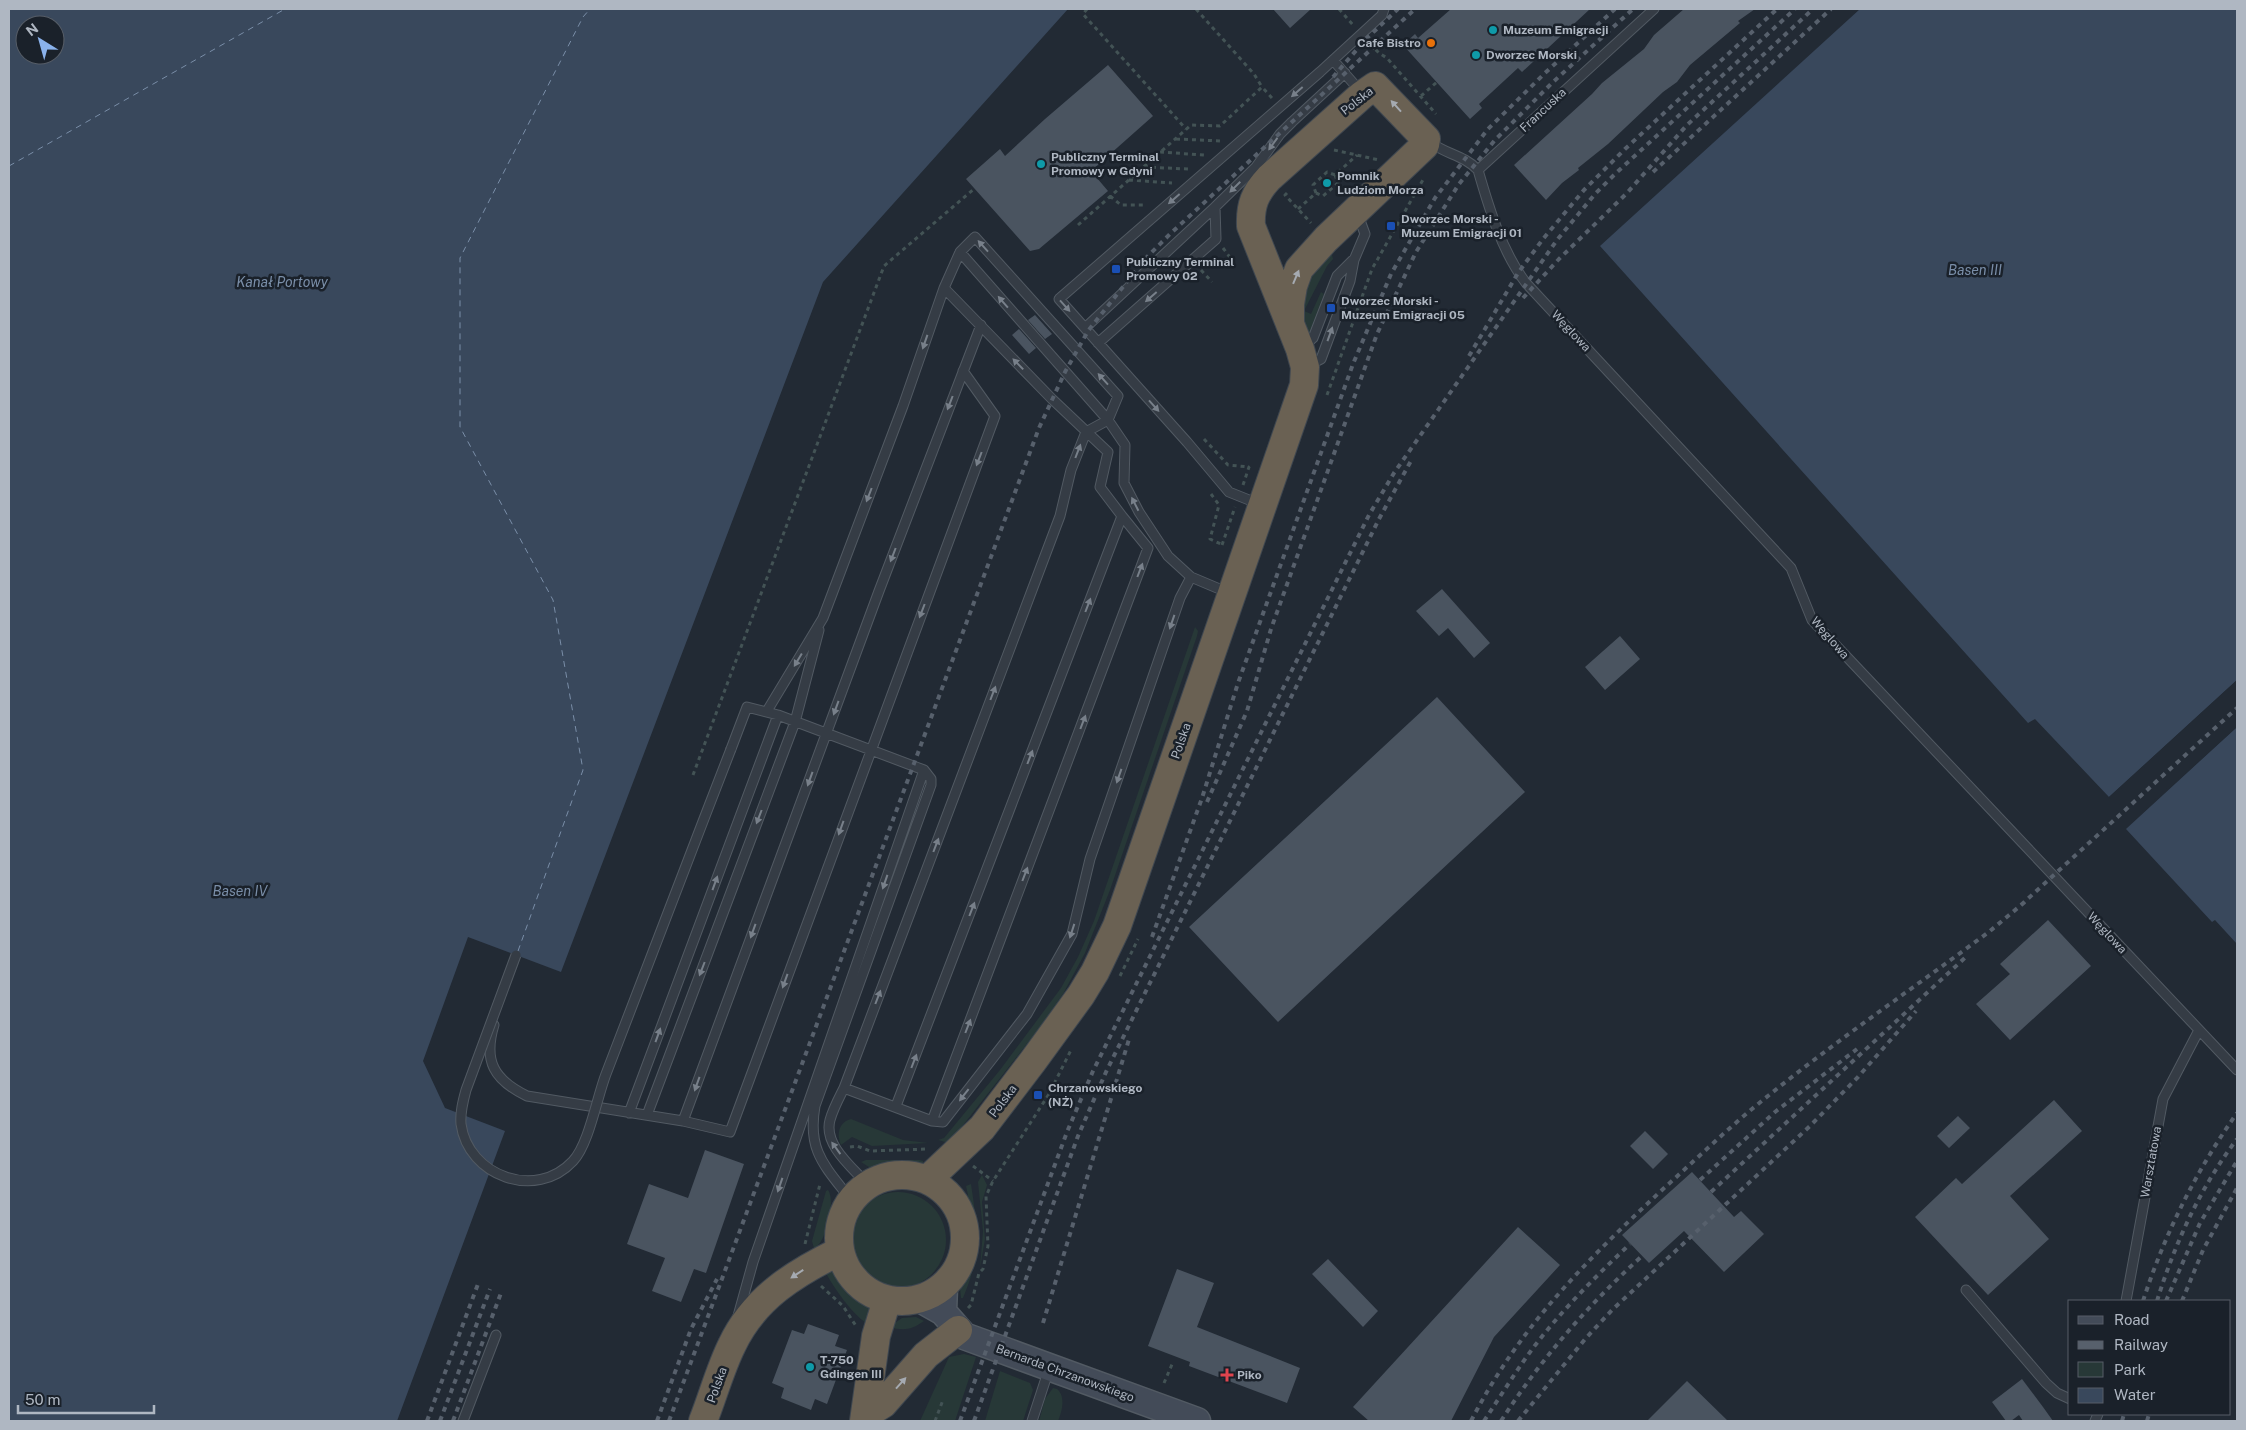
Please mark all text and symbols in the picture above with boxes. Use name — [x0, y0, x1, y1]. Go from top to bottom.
north arrow — [15, 15, 65, 65]
text: N — [23, 20, 41, 39]
place label: Muzeum Emigracji — [1503, 23, 1608, 37]
marker: Muzeum Emigracji — [1487, 24, 1499, 36]
place label: Cafe Bistro — [1357, 36, 1421, 50]
marker: Cafe Bistro — [1425, 37, 1437, 49]
place label: Dworzec Morski — [1486, 48, 1577, 62]
marker: Dworzec Morski — [1470, 49, 1482, 61]
street label: Polska — [1338, 84, 1376, 118]
street label: Francuska — [1517, 85, 1569, 135]
one-way arrow — [1291, 86, 1303, 98]
one-way arrow — [1390, 100, 1402, 112]
one-way arrow — [1268, 137, 1278, 151]
place label: Publiczny Terminal Promowy w Gdyni — [1051, 150, 1159, 178]
marker: Publiczny Terminal Promowy w Gdyni — [1035, 158, 1047, 170]
place label: Pomnik Ludziom Morza — [1337, 169, 1424, 197]
marker: Pomnik Ludziom Morza — [1321, 177, 1333, 189]
one-way arrow — [1230, 181, 1242, 193]
one-way arrow — [1167, 193, 1180, 204]
place label: Dworzec Morski - Muzeum Emigracji 01 — [1401, 212, 1522, 240]
marker: Dworzec Morski - Muzeum Emigracji 01 — [1385, 220, 1397, 232]
one-way arrow — [977, 240, 989, 252]
place label: Publiczny Terminal Promowy 02 — [1126, 255, 1234, 283]
water label: Basen III — [1948, 262, 2002, 278]
marker: Publiczny Terminal Promowy 02 — [1110, 263, 1122, 275]
one-way arrow — [1293, 270, 1301, 284]
water label: Kanał Portowy — [236, 274, 329, 290]
one-way arrow — [1145, 291, 1157, 303]
place label: Dworzec Morski - Muzeum Emigracji 05 — [1341, 294, 1465, 322]
one-way arrow — [998, 296, 1009, 308]
one-way arrow — [1059, 300, 1071, 312]
marker: Dworzec Morski - Muzeum Emigracji 05 — [1325, 302, 1337, 314]
street label: Węglowa — [1548, 308, 1594, 354]
one-way arrow — [1327, 326, 1334, 341]
one-way arrow — [921, 335, 928, 350]
one-way arrow — [1012, 358, 1024, 370]
one-way arrow — [1098, 373, 1109, 386]
one-way arrow — [946, 396, 954, 411]
one-way arrow — [1149, 399, 1160, 412]
one-way arrow — [1074, 443, 1082, 458]
one-way arrow — [975, 451, 982, 466]
one-way arrow — [865, 488, 873, 503]
one-way arrow — [1131, 497, 1139, 511]
one-way arrow — [889, 548, 897, 563]
one-way arrow — [1136, 562, 1144, 577]
one-way arrow — [1084, 598, 1092, 613]
one-way arrow — [918, 604, 926, 619]
street label: Węglowa — [1808, 614, 1852, 662]
one-way arrow — [1168, 615, 1176, 630]
one-way arrow — [793, 653, 802, 666]
one-way arrow — [990, 686, 998, 700]
one-way arrow — [832, 700, 839, 715]
one-way arrow — [1079, 715, 1087, 729]
street label: Polska — [1168, 721, 1194, 761]
one-way arrow — [1026, 749, 1034, 764]
one-way arrow — [1115, 768, 1122, 783]
one-way arrow — [806, 772, 814, 787]
one-way arrow — [755, 809, 762, 824]
one-way arrow — [837, 821, 845, 836]
one-way arrow — [932, 837, 940, 852]
one-way arrow — [1021, 866, 1029, 881]
one-way arrow — [712, 875, 719, 890]
one-way arrow — [881, 875, 889, 890]
water label: Basen IV — [213, 883, 269, 899]
one-way arrow — [968, 901, 976, 916]
street label: Węglowa — [2084, 910, 2130, 956]
one-way arrow — [749, 924, 756, 939]
one-way arrow — [1068, 924, 1076, 939]
one-way arrow — [698, 962, 706, 977]
one-way arrow — [781, 973, 788, 988]
one-way arrow — [875, 989, 882, 1004]
one-way arrow — [964, 1018, 972, 1033]
one-way arrow — [654, 1027, 662, 1042]
one-way arrow — [910, 1053, 918, 1068]
one-way arrow — [692, 1077, 700, 1091]
place label: Chrzanowskiego (NŻ) — [1048, 1081, 1142, 1109]
street label: Polska — [986, 1082, 1020, 1120]
one-way arrow — [958, 1088, 969, 1101]
marker: Chrzanowskiego (NŻ) — [1032, 1089, 1044, 1101]
street label: Warsztatowa — [2138, 1125, 2164, 1199]
one-way arrow — [831, 1142, 842, 1155]
one-way arrow — [776, 1177, 783, 1192]
one-way arrow — [790, 1269, 803, 1278]
legend — [2068, 1300, 2231, 1415]
text: Road — [2114, 1311, 2150, 1328]
text: Railway — [2114, 1336, 2168, 1353]
street label: Bernarda Chrzanowskiego — [994, 1341, 1136, 1405]
place label: T-750 Gdingen III — [820, 1353, 882, 1381]
marker: T-750 Gdingen III — [804, 1361, 816, 1373]
text: Park — [2114, 1361, 2146, 1378]
street label: Polska — [704, 1365, 730, 1405]
place label: Piko — [1237, 1368, 1262, 1382]
marker: Piko — [1221, 1369, 1233, 1381]
one-way arrow — [895, 1378, 907, 1390]
scale bar — [18, 1382, 154, 1414]
text: Water — [2114, 1386, 2156, 1403]
text: 50 m — [25, 1391, 60, 1408]

